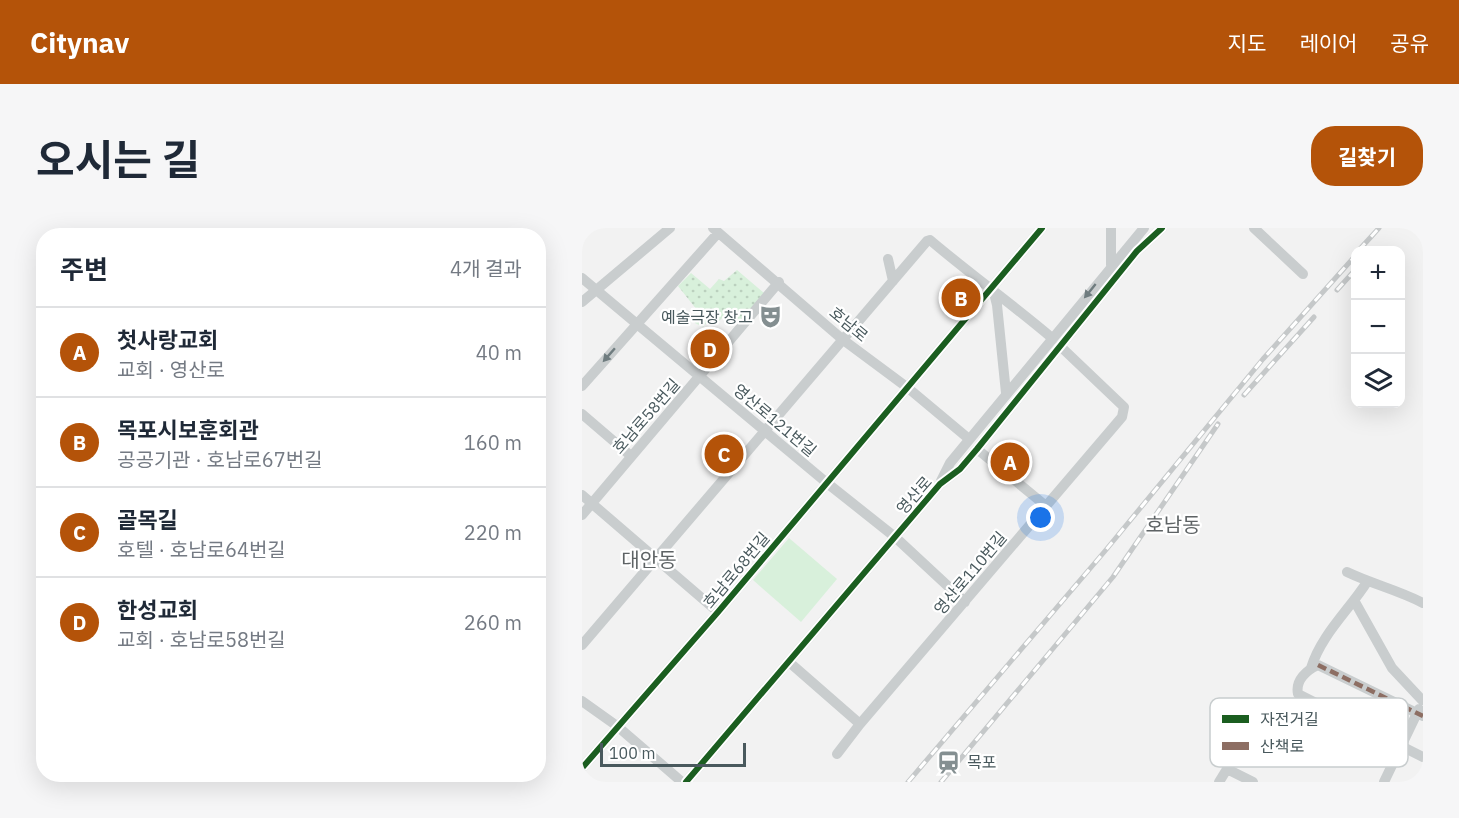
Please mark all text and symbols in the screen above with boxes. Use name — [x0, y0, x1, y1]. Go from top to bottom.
text: Citynav — [30, 24, 129, 61]
text: 지도 — [1228, 29, 1266, 57]
text: 레이어 — [1299, 29, 1357, 57]
text: 공유 — [1390, 29, 1429, 57]
button: 길찾기 — [1311, 126, 1423, 186]
text: 오시는 길 — [36, 132, 200, 187]
map controls — [1351, 246, 1405, 408]
button: + — [1351, 246, 1405, 300]
text: 주변 — [60, 252, 108, 286]
text: 4개 결과 — [450, 255, 522, 282]
pin: B — [942, 276, 980, 320]
one-way arrow — [1084, 283, 1097, 298]
button: − — [1351, 300, 1405, 354]
street label: 호남로 — [826, 302, 873, 346]
theatre icon: 예술극장 창고 — [758, 304, 784, 330]
place label: 예술극장 창고 — [661, 307, 753, 327]
text: 첫사랑교회 — [117, 325, 218, 354]
pin: D — [690, 326, 730, 372]
text: A — [73, 339, 86, 366]
text: 40 m — [476, 339, 522, 366]
one-way arrow — [603, 347, 616, 362]
button: layers — [1351, 354, 1405, 408]
text: 교회 · 영산로 — [117, 356, 225, 383]
street label: 호남로58번길 — [608, 374, 684, 458]
street label: 영산로121번길 — [729, 379, 821, 461]
text: 목포시보훈회관 — [117, 415, 259, 444]
text: B — [73, 429, 86, 456]
text: 160 m — [464, 429, 522, 456]
pin: C — [704, 432, 744, 476]
pin: A — [990, 440, 1030, 484]
text: 공공기관 · 호남로67번길 — [117, 446, 323, 473]
street label: 영산로 — [892, 472, 936, 518]
your location — [1026, 503, 1055, 532]
text: 골목길 — [117, 505, 178, 534]
district label: 호남동 — [1145, 511, 1201, 538]
text: C — [73, 519, 86, 546]
text: 220 m — [464, 519, 522, 546]
street label: 영산로110번길 — [929, 527, 1011, 619]
street label: 호남로68번길 — [699, 528, 773, 612]
text: 호텔 · 호남로64번길 — [117, 536, 286, 563]
district label: 대안동 — [621, 546, 677, 573]
text: 한성교회 — [117, 595, 198, 624]
text: D — [73, 609, 86, 636]
text: 260 m — [464, 609, 522, 636]
text: 교회 · 호남로58번길 — [117, 626, 286, 653]
legend — [1210, 698, 1408, 767]
text: 자전거길 — [1260, 709, 1319, 729]
text: 산책로 — [1260, 736, 1304, 756]
scale bar — [600, 740, 746, 768]
text: 100 m — [609, 743, 656, 763]
station icon: 목포 — [936, 749, 962, 775]
place label: 목포 — [967, 752, 996, 772]

